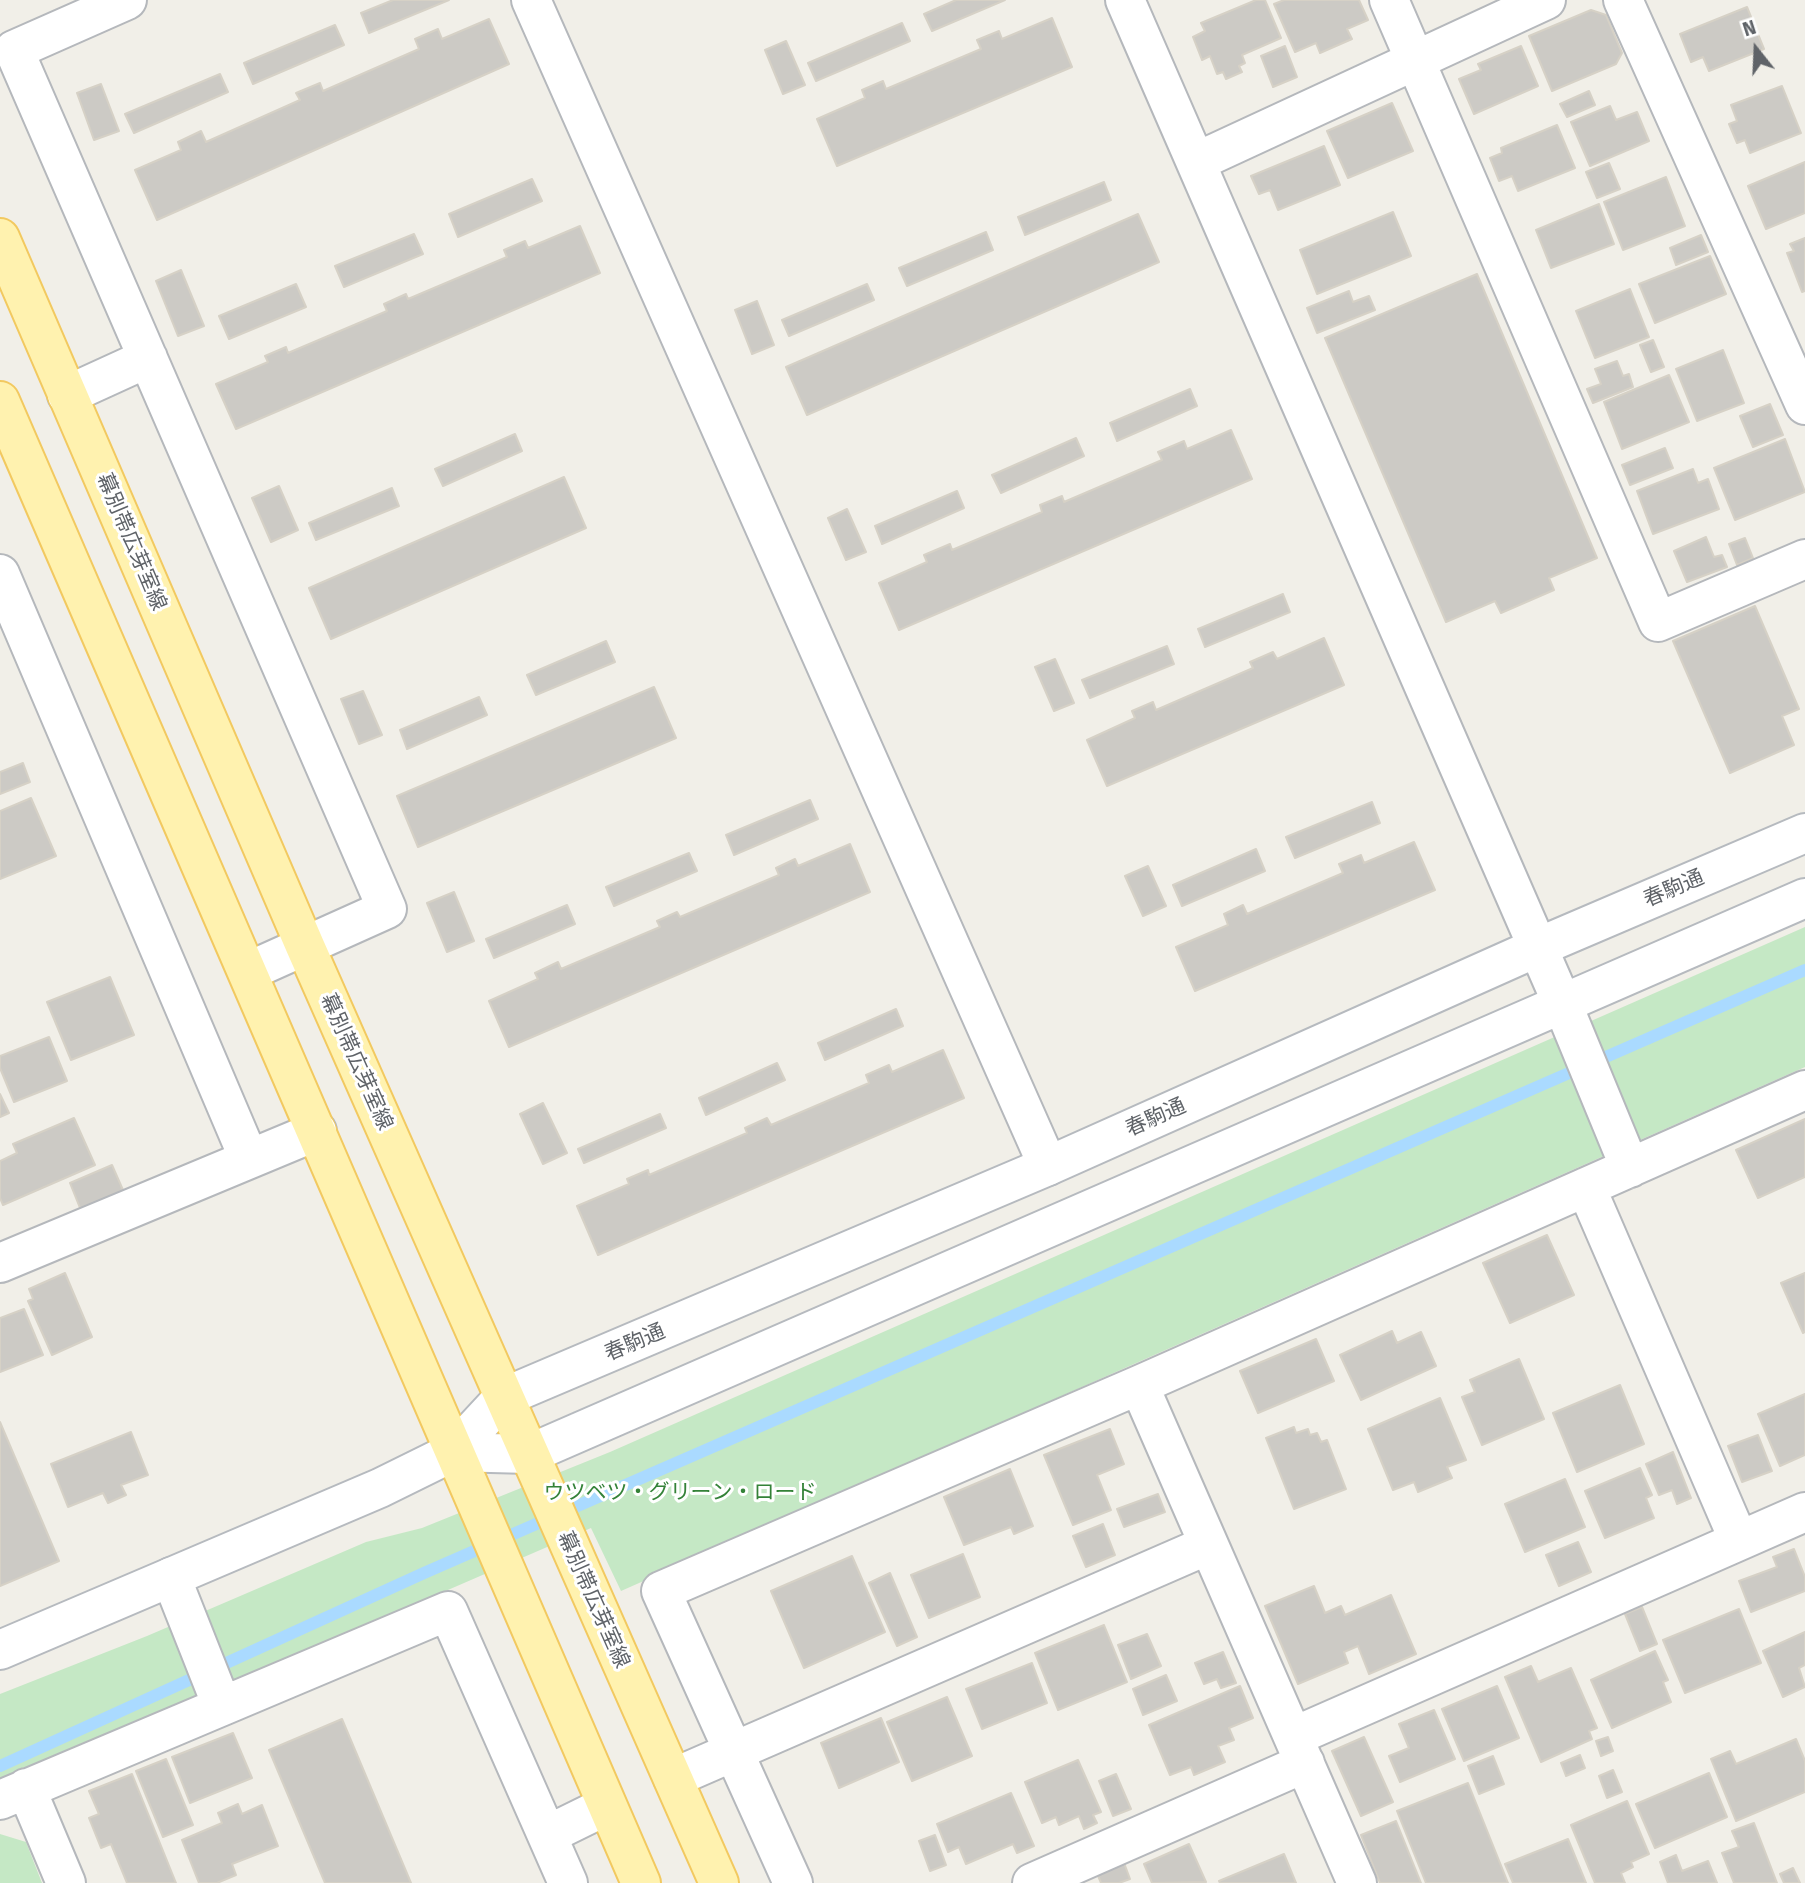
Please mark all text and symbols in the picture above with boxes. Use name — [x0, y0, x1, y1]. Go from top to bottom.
north arrow — [1721, 14, 1791, 84]
text: N — [1740, 16, 1759, 41]
street label: 幕別帯広芽室線 — [91, 469, 171, 615]
street label: 春駒通 — [1640, 865, 1708, 913]
street label: 幕別帯広芽室線 — [315, 990, 397, 1134]
street label: 春駒通 — [1122, 1094, 1190, 1142]
street label: 春駒通 — [601, 1319, 669, 1367]
park label: ウツベツ・グリーン・ロード — [544, 1480, 816, 1506]
street label: 幕別帯広芽室線 — [552, 1528, 634, 1672]

